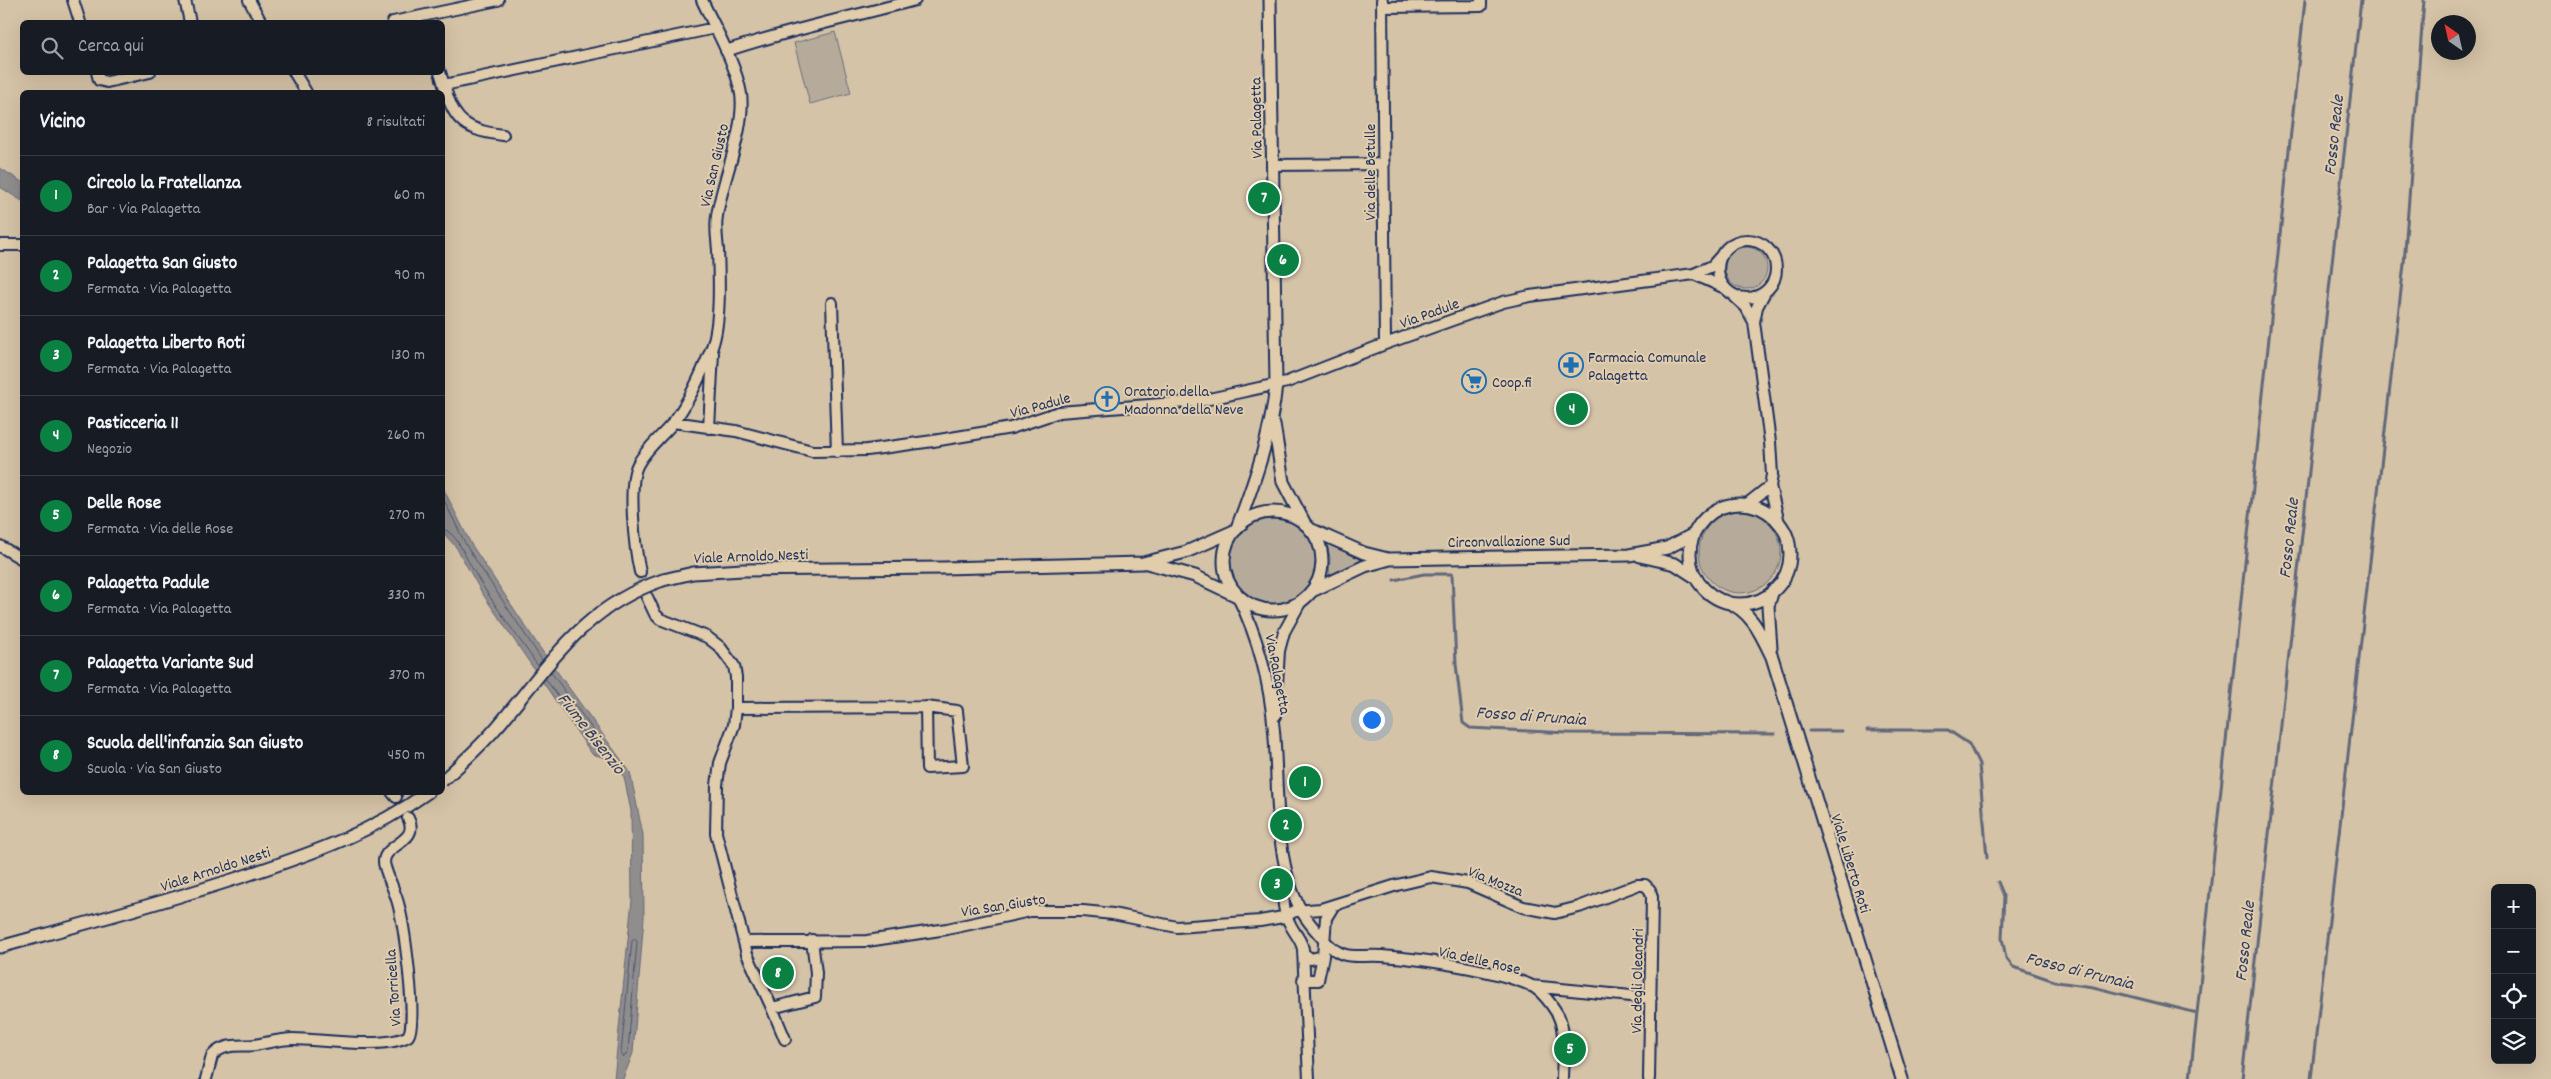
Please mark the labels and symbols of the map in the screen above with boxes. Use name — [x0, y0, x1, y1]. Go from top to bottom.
north arrow — [2431, 15, 2476, 60]
street label: Via Palagetta — [1245, 77, 1270, 159]
water label: Fosso Reale — [2319, 93, 2352, 177]
street label: Via San Giusto — [695, 122, 736, 210]
street label: Via delle Betulle — [1360, 124, 1383, 220]
pin: 7 — [1248, 179, 1280, 217]
pin: 6 — [1267, 241, 1299, 279]
street label: Via Padule — [1397, 293, 1463, 336]
place label: Farmacia Comunale Palagetta — [1588, 347, 1706, 388]
pharmacy icon: Farmacia Comunale Palagetta — [1558, 352, 1584, 378]
supermarket icon: Coop.fi — [1461, 368, 1487, 394]
place label: Coop.fi — [1492, 372, 1532, 395]
place label: Oratorio della Madonna della Neve — [1124, 381, 1243, 422]
church icon: Oratorio della Madonna della Neve — [1094, 386, 1120, 412]
street label: Via Padule — [1008, 387, 1073, 426]
pin: 4 — [1556, 390, 1588, 428]
water label: Fosso Reale — [2274, 496, 2307, 580]
street label: Circonvallazione Sud — [1448, 530, 1571, 555]
street label: Viale Arnoldo Nesti — [694, 544, 809, 571]
street label: Via Palagetta — [1258, 632, 1296, 717]
water label: Fiume Bisenzio — [550, 689, 630, 781]
water label: Fosso di Prunaia — [1475, 701, 1588, 734]
your location — [1359, 707, 1385, 733]
pin: 1 — [1289, 763, 1321, 801]
pin: 2 — [1270, 806, 1302, 844]
street label: Viale Liberto Roti — [1824, 811, 1876, 916]
street label: Viale Arnoldo Nesti — [158, 842, 274, 899]
street label: Via Mozza — [1464, 861, 1527, 904]
pin: 3 — [1261, 865, 1293, 903]
street label: Via San Giusto — [960, 888, 1047, 924]
water label: Fosso Reale — [2230, 899, 2263, 983]
street label: Via degli Oleandri — [1626, 928, 1651, 1034]
street label: Via delle Rose — [1436, 941, 1523, 982]
water label: Fosso di Prunaia — [2023, 947, 2137, 998]
street label: Via Torricella — [380, 948, 409, 1027]
pin: 8 — [762, 954, 794, 992]
pin: 5 — [1554, 1030, 1586, 1068]

